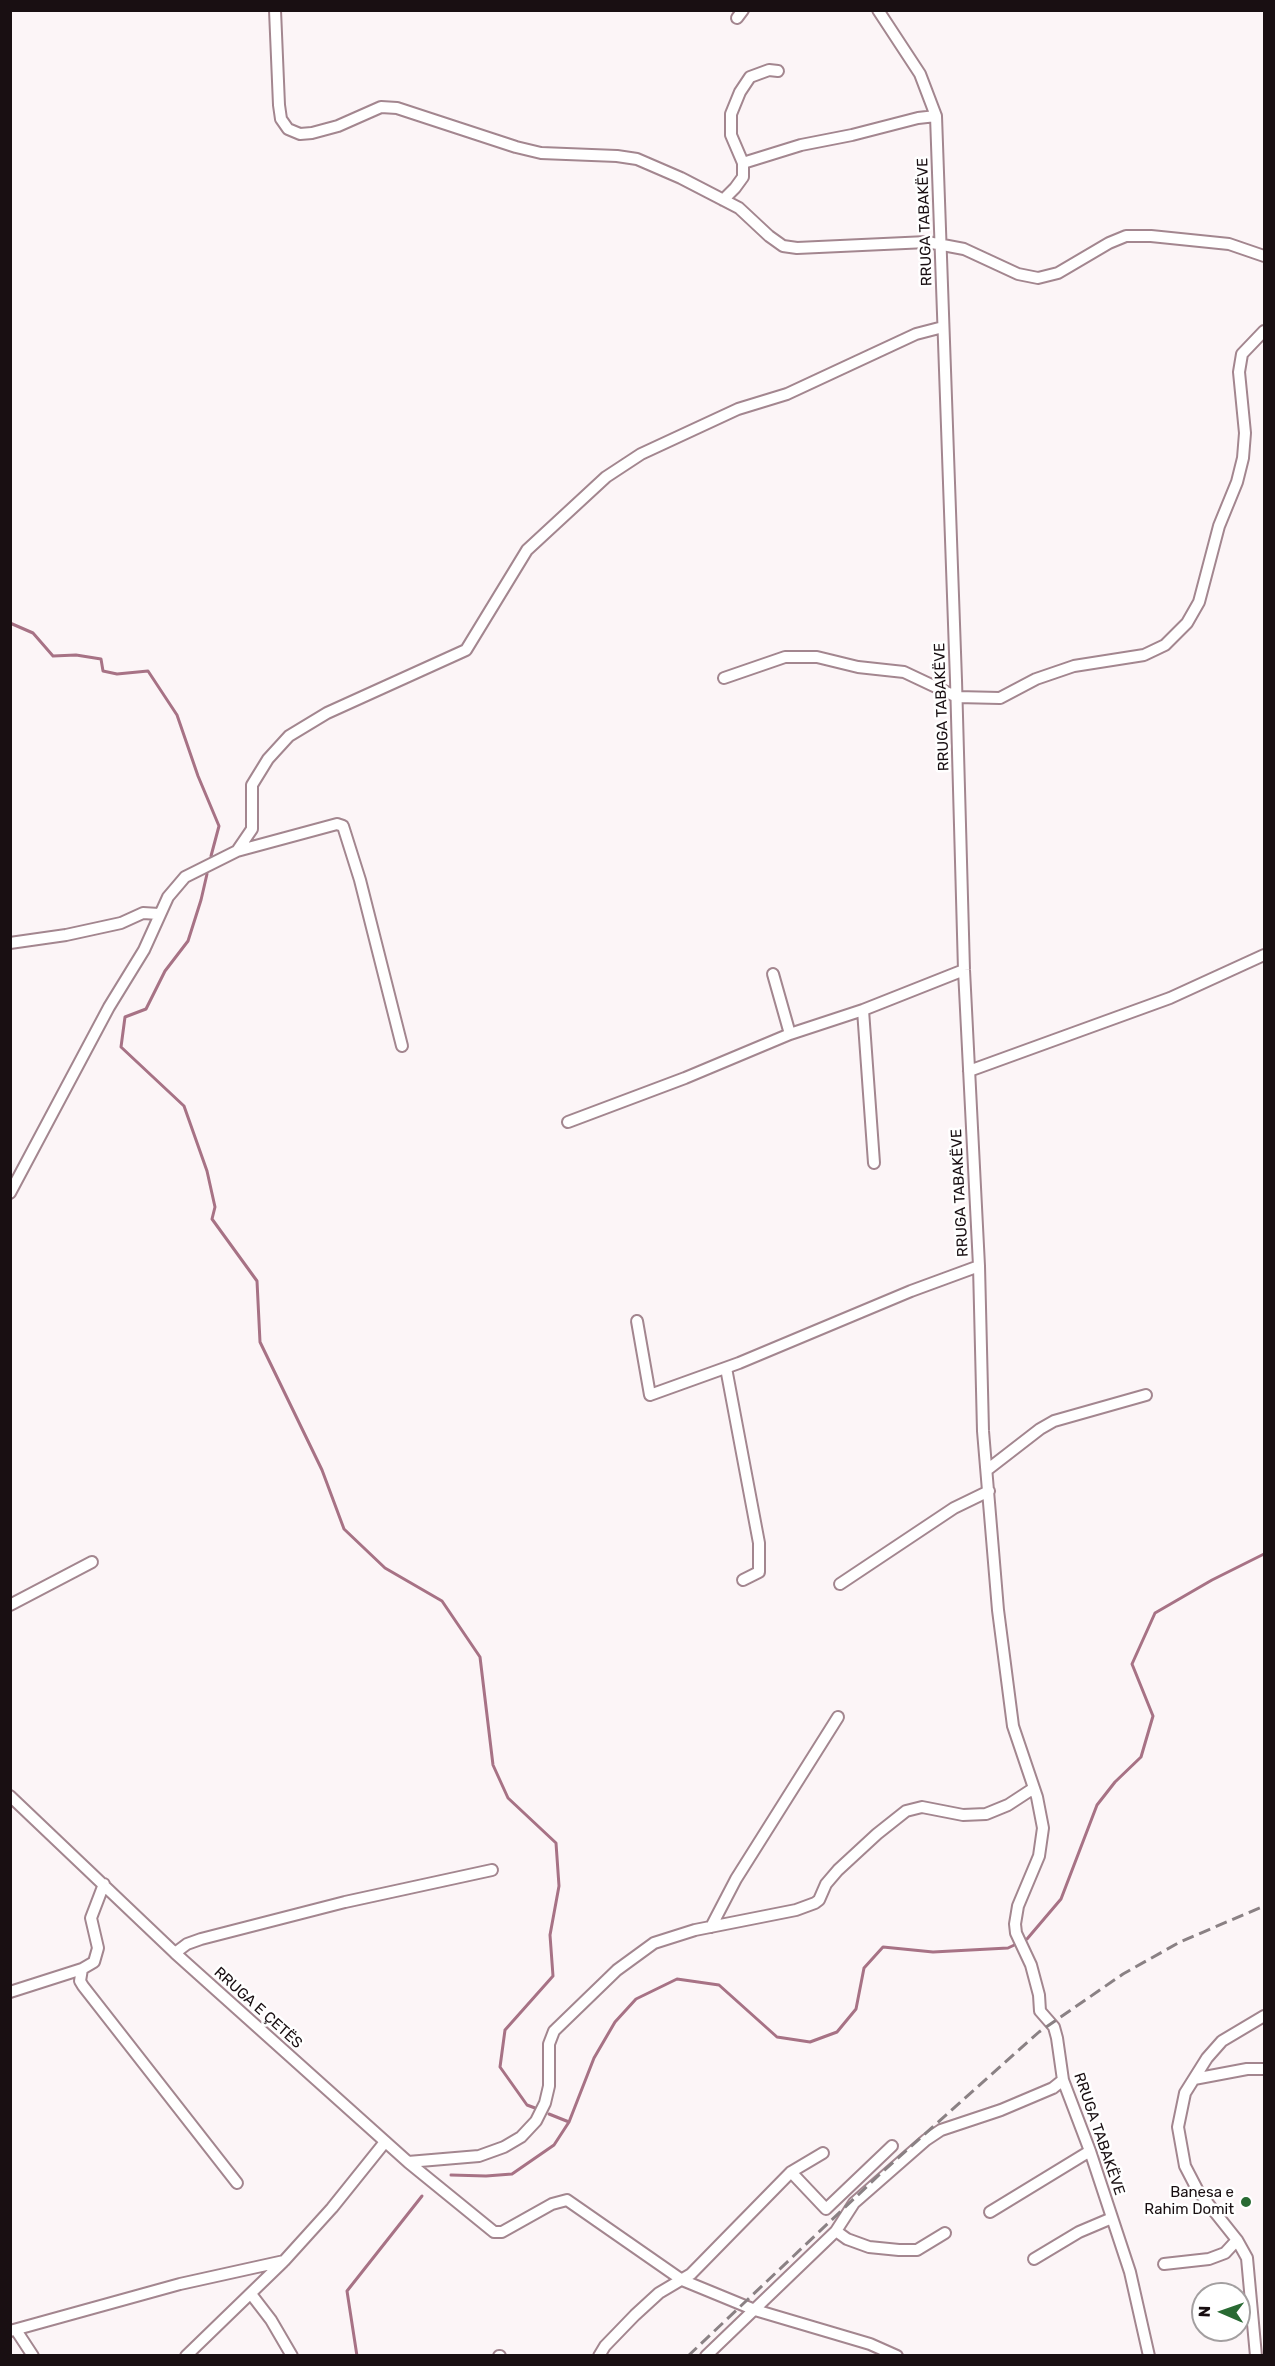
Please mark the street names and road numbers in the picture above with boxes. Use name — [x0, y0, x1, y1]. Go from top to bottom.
street label: RRUGA TABAKËVE — [914, 158, 936, 286]
street label: RRUGA TABAKËVE — [931, 643, 953, 771]
street label: RRUGA TABAKËVE — [948, 1128, 972, 1258]
street label: RRUGA E ÇETËS — [210, 1964, 306, 2052]
street label: RRUGA TABAKËVE — [1070, 2070, 1128, 2198]

